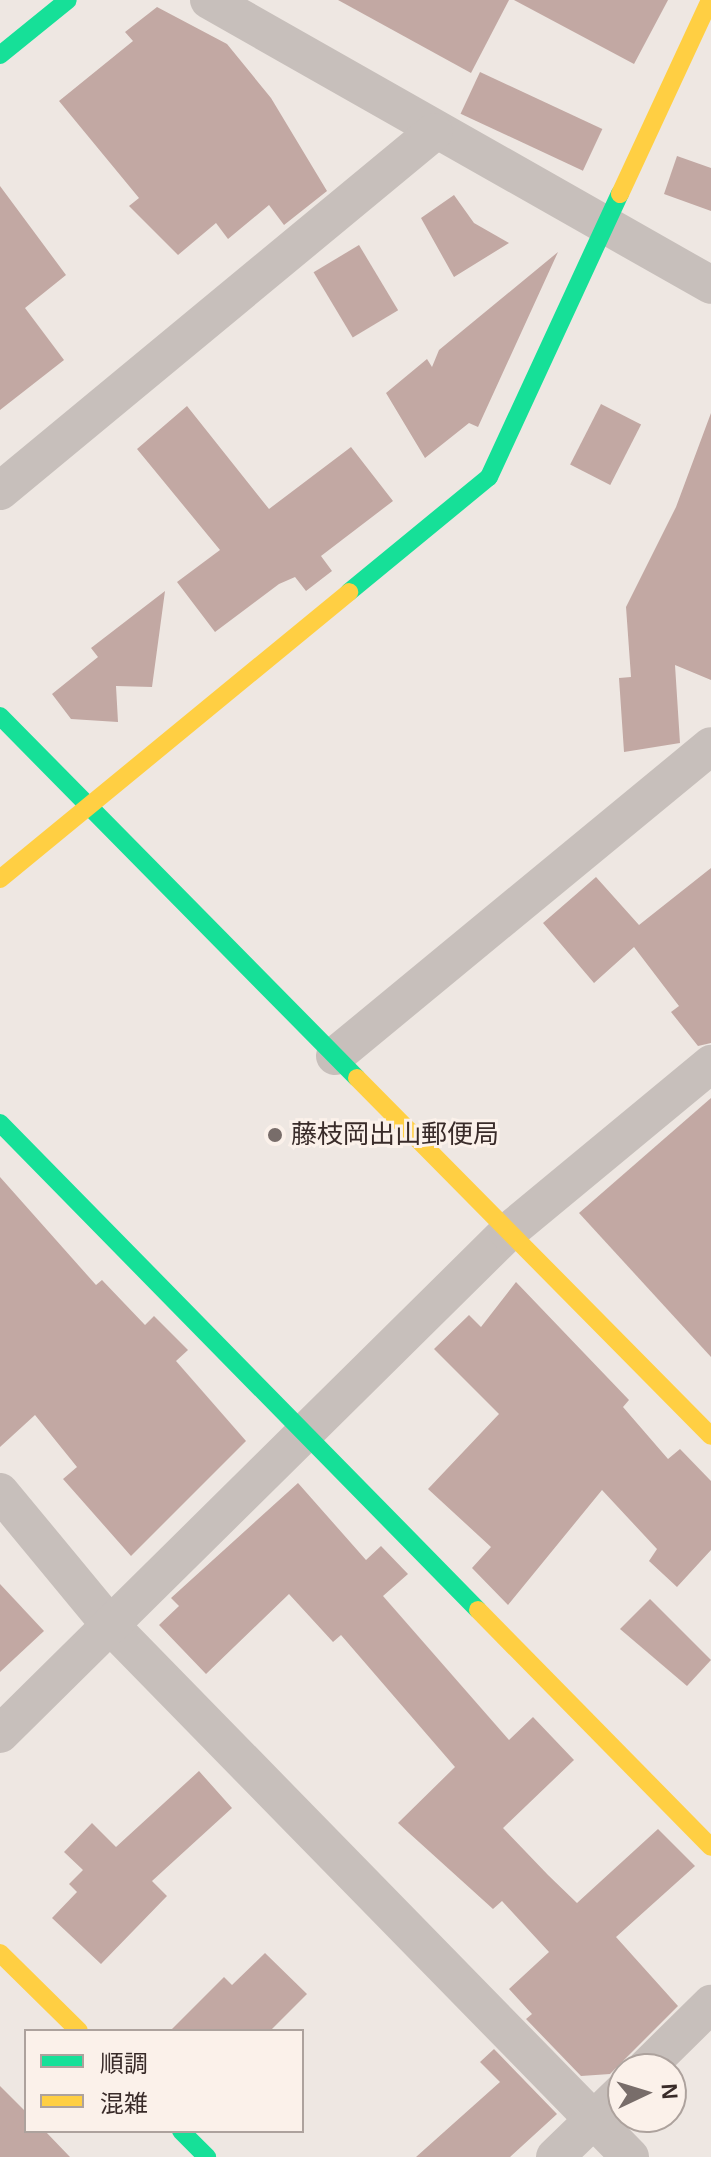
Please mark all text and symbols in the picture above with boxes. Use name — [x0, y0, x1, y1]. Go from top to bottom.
place label: 藤枝岡出山郵便局 — [291, 1119, 499, 1151]
marker: 藤枝岡出山郵便局 — [266, 1126, 284, 1144]
legend — [24, 2029, 304, 2133]
text: 順調 — [100, 2050, 148, 2077]
north arrow — [607, 2053, 687, 2133]
text: N — [656, 2083, 682, 2100]
text: 混雑 — [100, 2090, 148, 2117]

